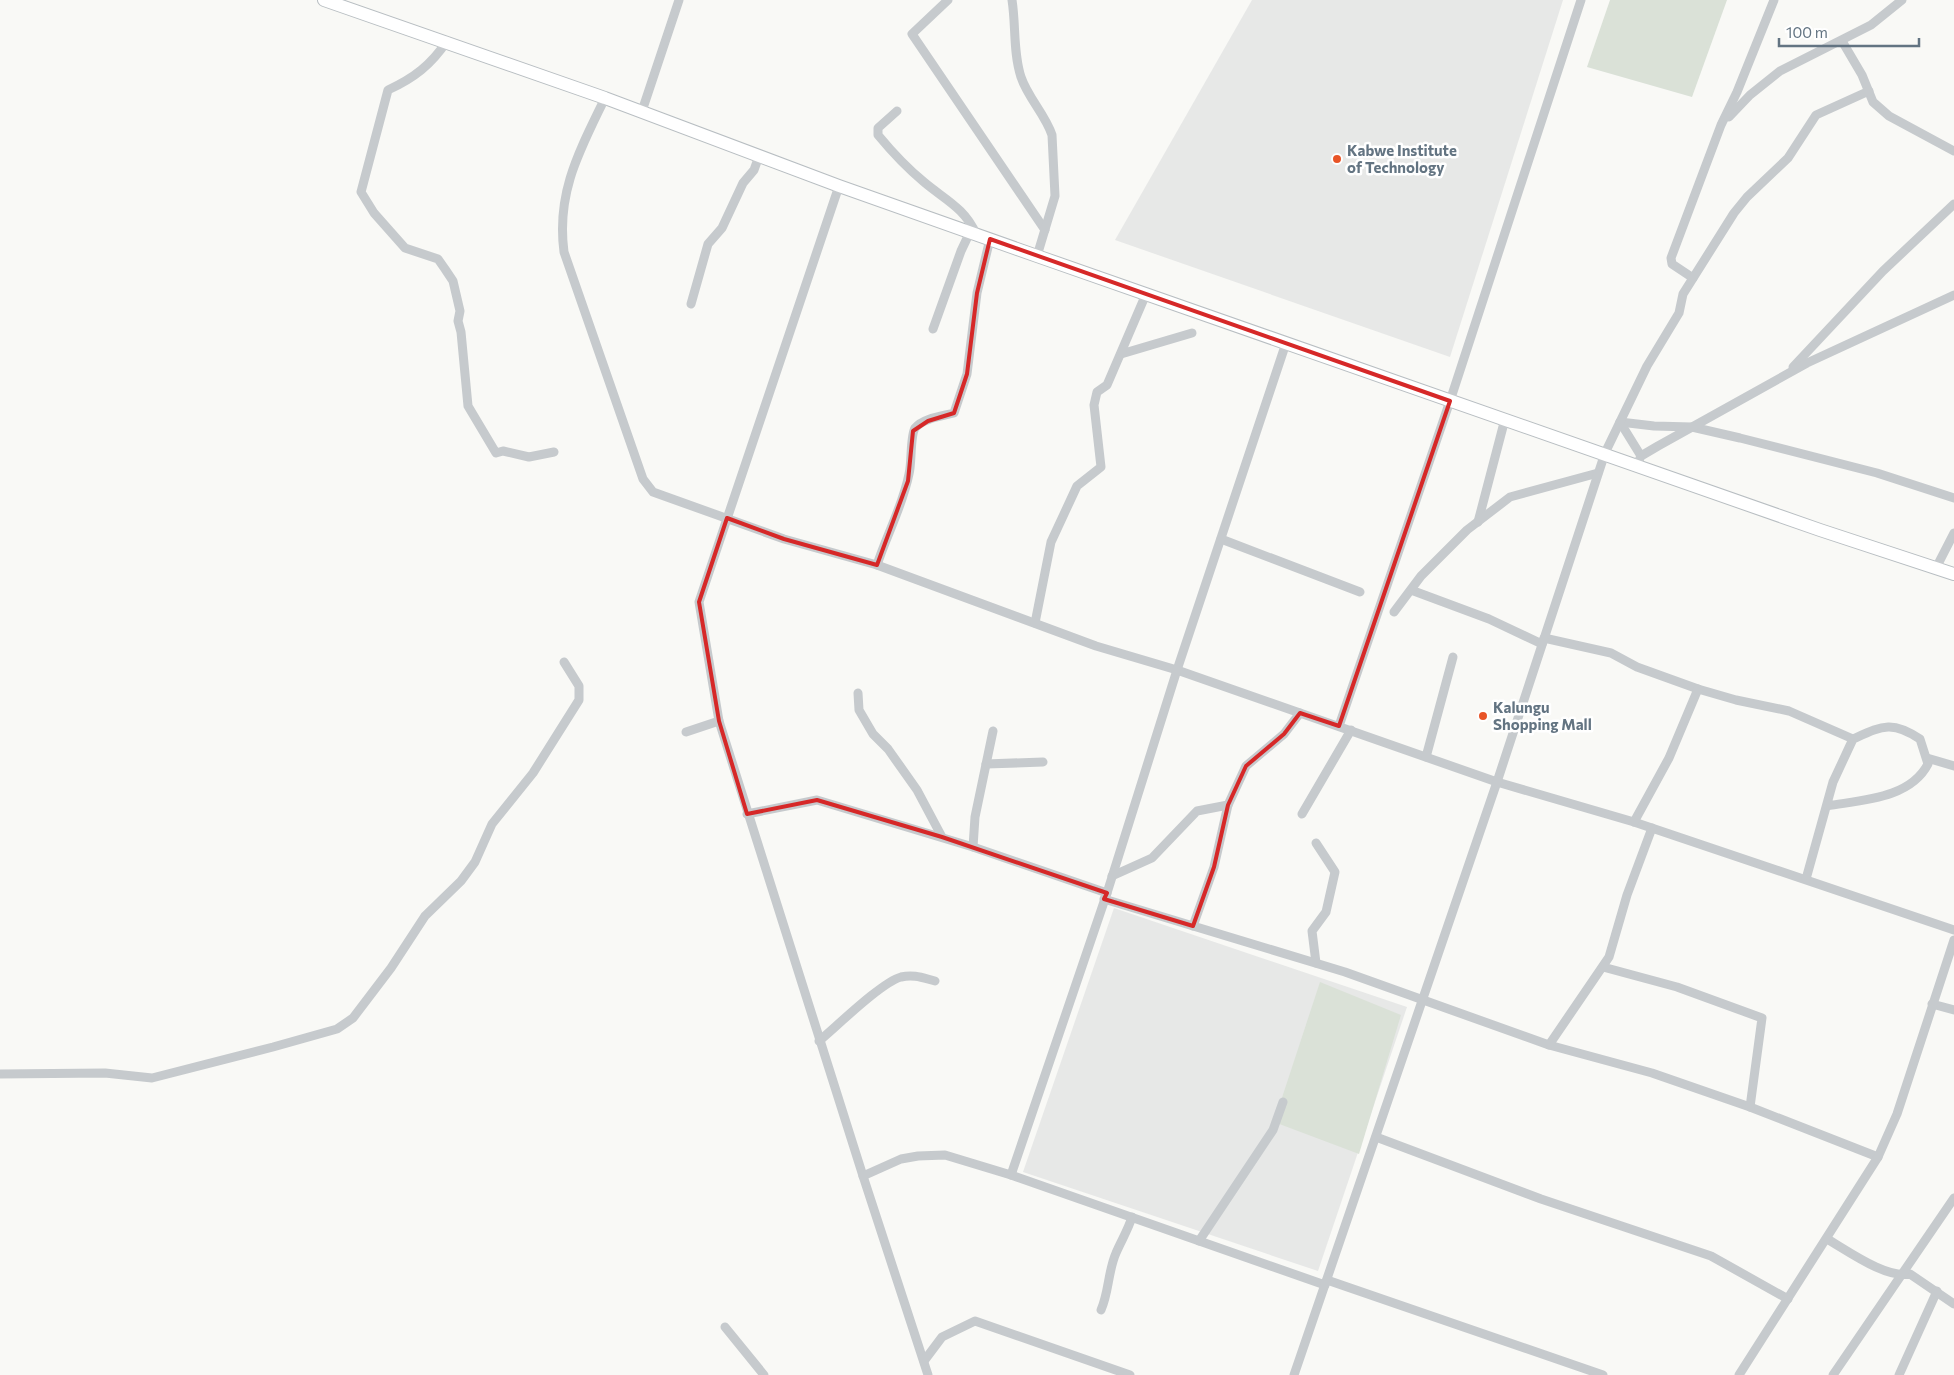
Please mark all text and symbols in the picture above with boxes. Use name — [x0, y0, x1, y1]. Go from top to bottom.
scale bar — [1779, 15, 1919, 47]
text: 100 m — [1786, 23, 1828, 41]
place label: Kabwe Institute of Technology — [1347, 141, 1457, 176]
marker: Kabwe Institute of Technology — [1331, 153, 1343, 165]
place label: Kalungu Shopping Mall — [1493, 698, 1592, 733]
marker: Kalungu Shopping Mall — [1477, 710, 1489, 722]

